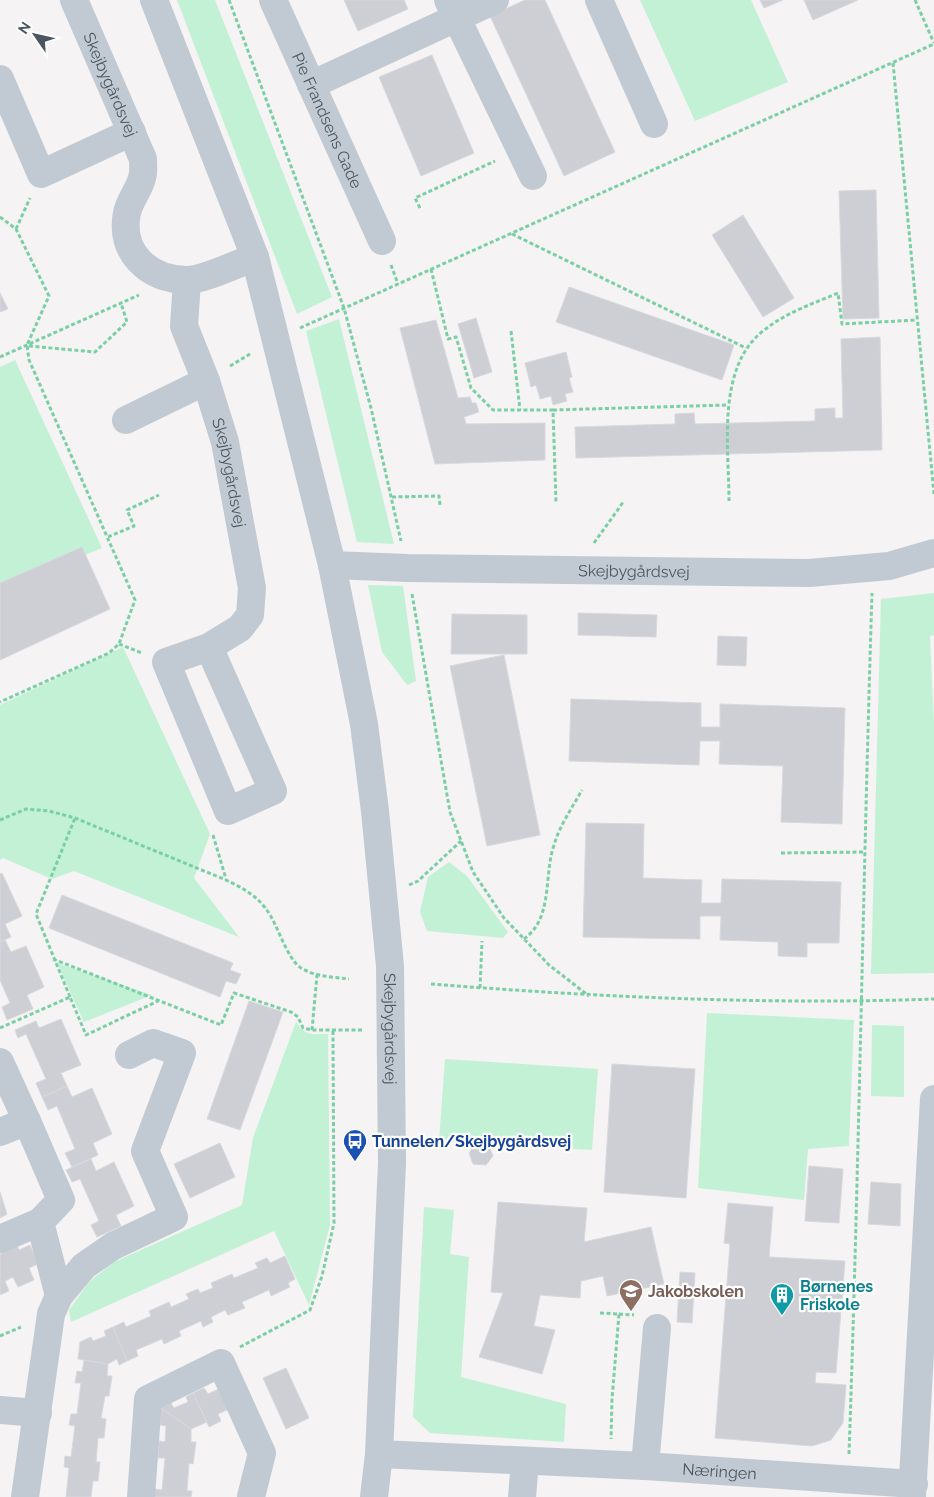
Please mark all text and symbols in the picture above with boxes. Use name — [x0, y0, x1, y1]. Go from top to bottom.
north arrow — [10, 10, 60, 60]
text: N — [15, 19, 34, 37]
street label: Skejbygårdsvej — [80, 29, 142, 139]
street label: Pie Frandsens Gade — [288, 49, 366, 191]
street label: Skejbygårdsvej — [208, 415, 250, 529]
street label: Skejbygårdsvej — [578, 561, 690, 581]
street label: Skejbygårdsvej — [381, 973, 401, 1085]
bus stop icon: Tunnelen/Skejbygårdsvej — [342, 1128, 368, 1162]
place label: Tunnelen/Skejbygårdsvej — [372, 1132, 571, 1151]
place label: Børnenes Friskole — [800, 1277, 873, 1314]
school or university icon: Jakobskolen — [618, 1278, 644, 1312]
place label: Jakobskolen — [648, 1282, 744, 1301]
building icon: Børnenes Friskole — [769, 1282, 795, 1316]
street label: Næringen — [682, 1459, 757, 1483]

